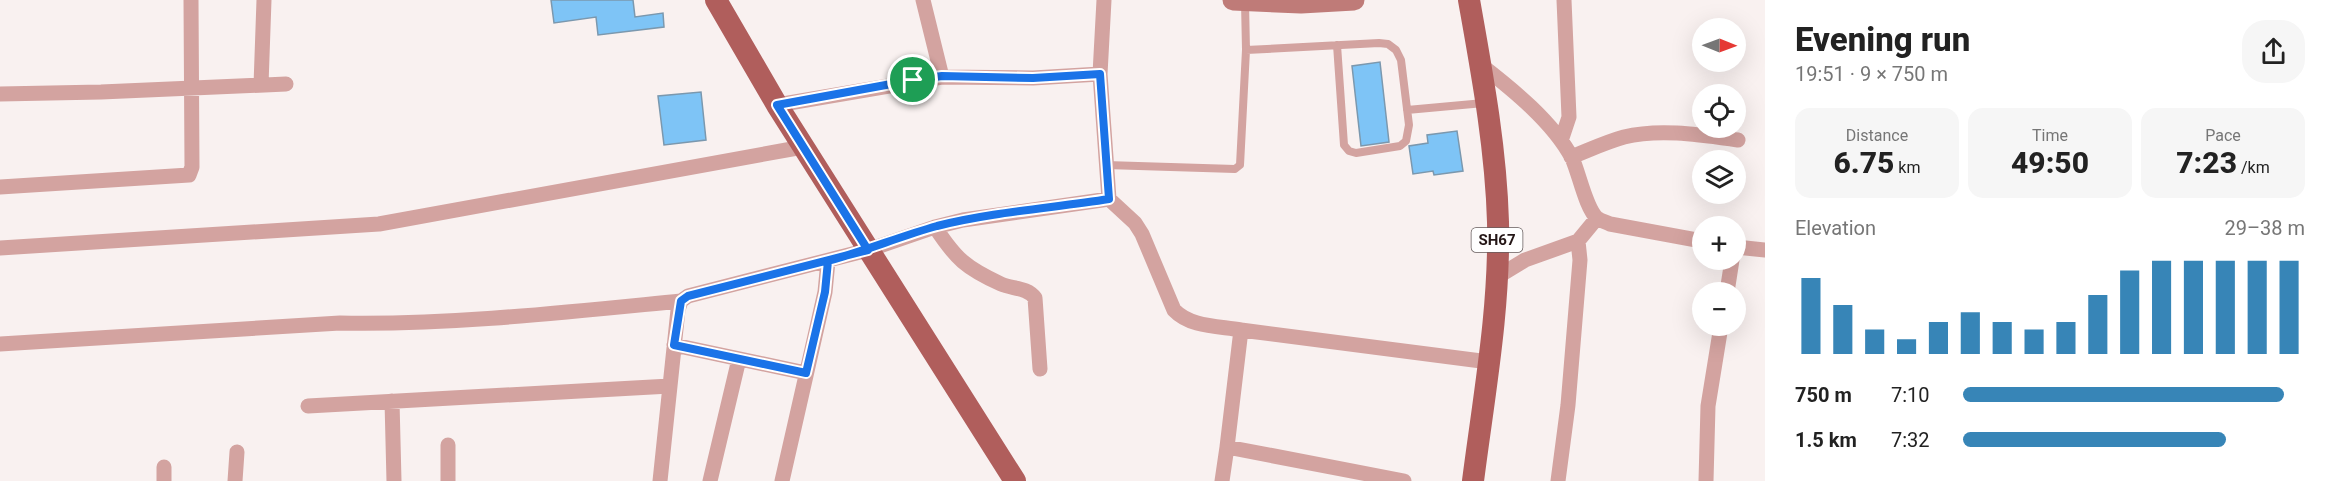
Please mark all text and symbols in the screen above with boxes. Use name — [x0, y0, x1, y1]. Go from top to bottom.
north arrow — [1692, 18, 1746, 72]
map controls — [1692, 18, 1746, 336]
text: Evening run — [1795, 20, 1970, 59]
button: share — [2242, 20, 2305, 83]
pin — [887, 54, 938, 105]
text: 19:51 · 9 × 750 m — [1795, 62, 1948, 86]
icon: arrive — [896, 63, 929, 96]
button: locate — [1692, 84, 1746, 138]
text: Distance — [1846, 126, 1908, 145]
text: Time — [2032, 126, 2068, 145]
text: Pace — [2205, 126, 2241, 145]
text: 6.75 — [1834, 145, 1894, 180]
text: 49:50 — [2011, 145, 2089, 180]
text: 7:23 — [2176, 145, 2237, 180]
button: layers — [1692, 150, 1746, 204]
text: km — [1894, 158, 1920, 177]
text: /km — [2237, 158, 2270, 177]
button: + — [1692, 216, 1746, 270]
text: Elevation — [1795, 216, 1876, 240]
text: 29–38 m — [2224, 216, 2305, 240]
road number: SH67 — [1472, 228, 1522, 252]
button: − — [1692, 282, 1746, 336]
text: 750 m — [1795, 383, 1852, 407]
text: 7:10 — [1891, 383, 1930, 407]
text: 1.5 km — [1795, 428, 1857, 452]
text: 7:32 — [1891, 428, 1930, 452]

